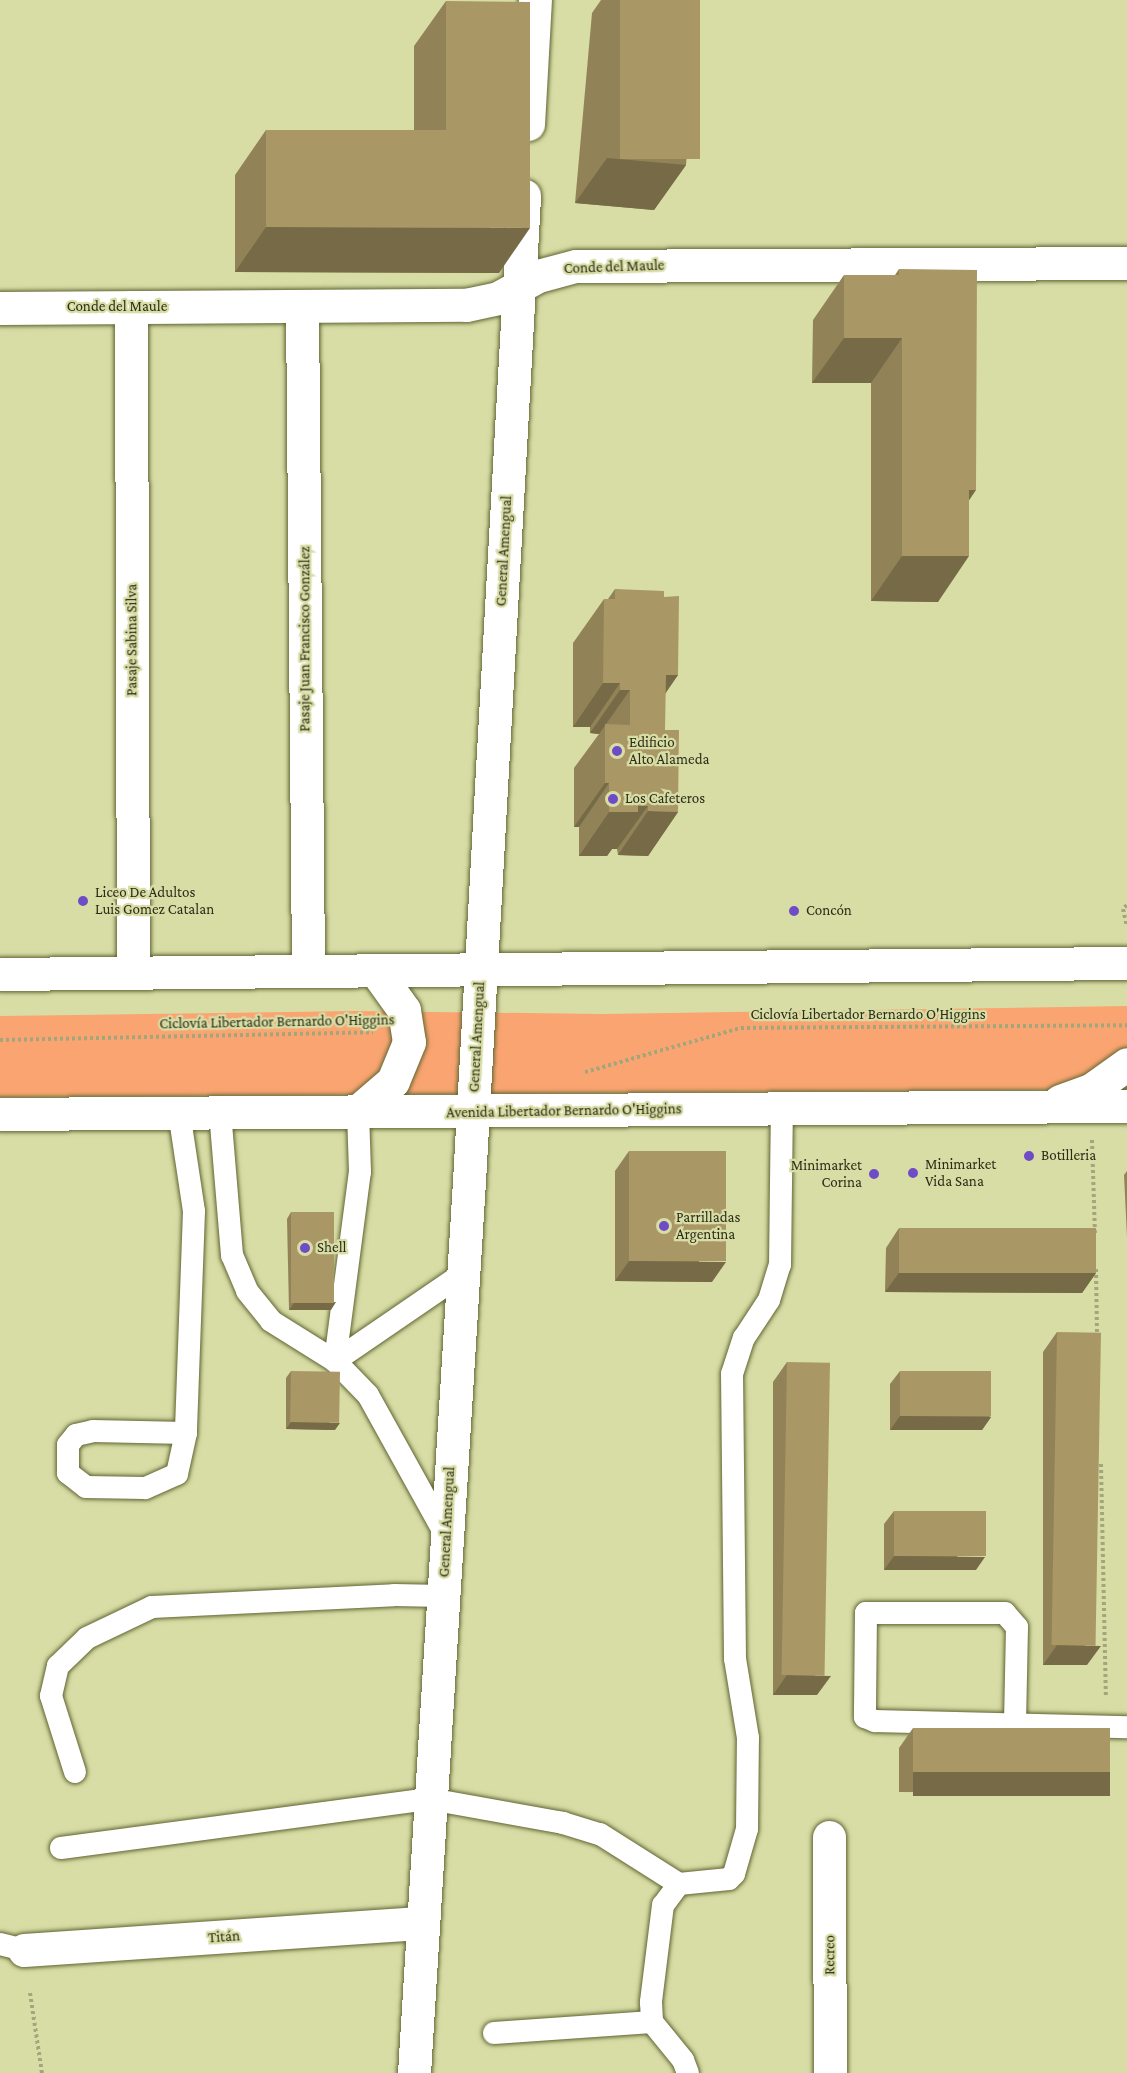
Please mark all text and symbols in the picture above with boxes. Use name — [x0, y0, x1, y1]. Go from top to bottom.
street label: Conde del Maule — [563, 256, 665, 278]
street label: Conde del Maule — [67, 298, 167, 316]
street label: General Amengual — [492, 495, 516, 607]
street label: Pasaje Juan Francisco González — [296, 546, 314, 732]
street label: Pasaje Sabina Silva — [123, 584, 141, 696]
place label: Edificio Alto Alameda — [629, 733, 709, 768]
marker: Edificio Alto Alameda — [610, 744, 624, 758]
place label: Los Cafeteros — [625, 790, 705, 808]
marker: Los Cafeteros — [606, 792, 620, 806]
place label: Liceo De Adultos Luis Gomez Catalan — [95, 883, 214, 918]
marker: Liceo De Adultos Luis Gomez Catalan — [76, 894, 90, 908]
place label: Concón — [806, 902, 852, 920]
marker: Concón — [787, 904, 801, 918]
street label: General Amengual — [465, 981, 489, 1093]
street label: Ciclovía Libertador Bernardo O'Higgins — [750, 1006, 986, 1024]
street label: Ciclovía Libertador Bernardo O'Higgins — [159, 1011, 395, 1033]
street label: Avenida Libertador Bernardo O'Higgins — [446, 1100, 682, 1122]
place label: Botilleria — [1041, 1147, 1096, 1165]
marker: Botilleria — [1022, 1149, 1036, 1163]
place label: Minimarket Vida Sana — [925, 1155, 996, 1190]
place label: Minimarket Corina — [791, 1156, 862, 1191]
marker: Minimarket Vida Sana — [906, 1166, 920, 1180]
marker: Minimarket Corina — [867, 1167, 881, 1181]
place label: Parrilladas Argentina — [676, 1208, 740, 1243]
marker: Parrilladas Argentina — [657, 1219, 671, 1233]
place label: Shell — [317, 1239, 347, 1257]
marker: Shell — [298, 1241, 312, 1255]
street label: General Amengual — [435, 1466, 459, 1578]
street label: Titán — [207, 1927, 241, 1947]
street label: Recreo — [821, 1935, 839, 1975]

